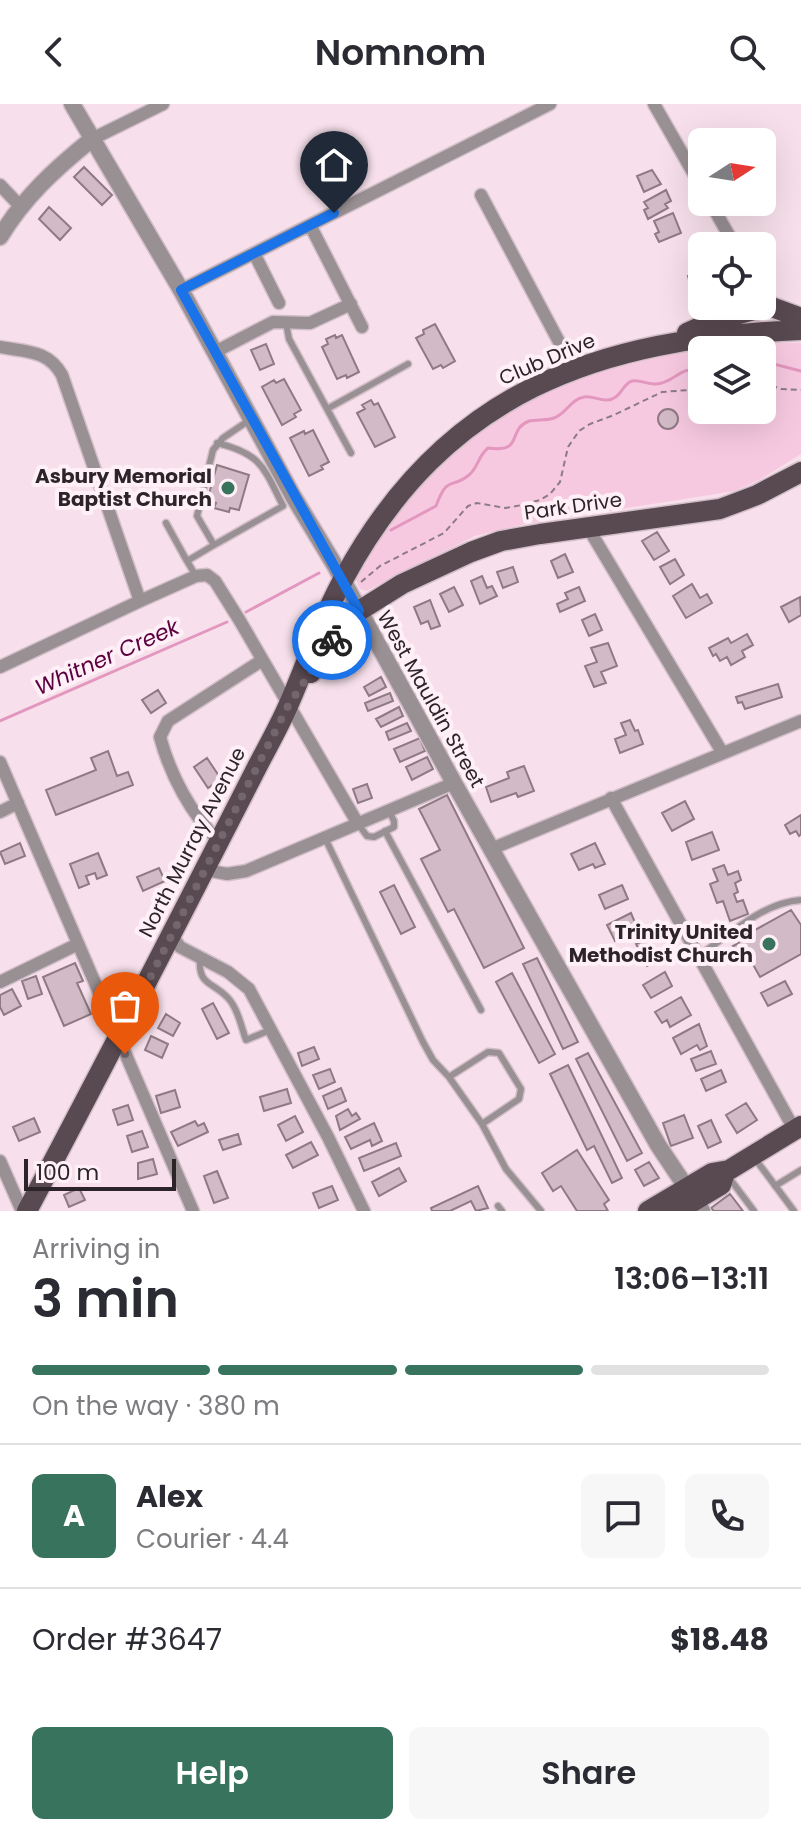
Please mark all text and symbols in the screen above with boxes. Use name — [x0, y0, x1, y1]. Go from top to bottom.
text: Nomnom — [315, 27, 486, 78]
icon: back — [32, 30, 76, 74]
icon: search — [725, 30, 769, 74]
north arrow — [688, 128, 776, 216]
map controls — [688, 128, 776, 424]
pin — [300, 131, 368, 213]
icon: home — [312, 143, 356, 187]
button: locate — [688, 232, 776, 320]
street label: Club Drive — [495, 326, 599, 392]
button: layers — [688, 336, 776, 424]
place label: Asbury Memorial Baptist Church — [35, 462, 212, 513]
marker: Asbury Memorial Baptist Church — [219, 479, 237, 497]
street label: Park Drive — [522, 485, 624, 527]
courier — [292, 600, 372, 680]
street label: West Mauldin Street — [371, 605, 491, 793]
water label: Whitner Creek — [30, 611, 186, 703]
icon: bike — [310, 618, 354, 662]
street label: North Murray Avenue — [132, 742, 252, 942]
place label: Trinity United Methodist Church — [569, 918, 753, 969]
marker: Trinity United Methodist Church — [760, 935, 778, 953]
pin — [91, 972, 159, 1054]
icon: bag — [103, 984, 147, 1028]
scale bar — [24, 1155, 176, 1191]
text: 100 m — [36, 1157, 99, 1188]
text: Arriving in — [32, 1231, 161, 1267]
text: 13:06–13:11 — [614, 1257, 769, 1300]
text: 3 min — [32, 1262, 179, 1335]
text: On the way · 380 m — [32, 1388, 280, 1424]
button: chat — [581, 1474, 665, 1558]
button: phone — [685, 1474, 769, 1558]
text: Alex — [136, 1475, 203, 1518]
text: A — [63, 1494, 85, 1537]
text: Courier · 4.4 — [136, 1521, 289, 1557]
text: Order #3647 — [32, 1618, 222, 1661]
text: $18.48 — [670, 1618, 769, 1661]
button: Help — [32, 1727, 393, 1819]
button: Share — [409, 1727, 769, 1819]

